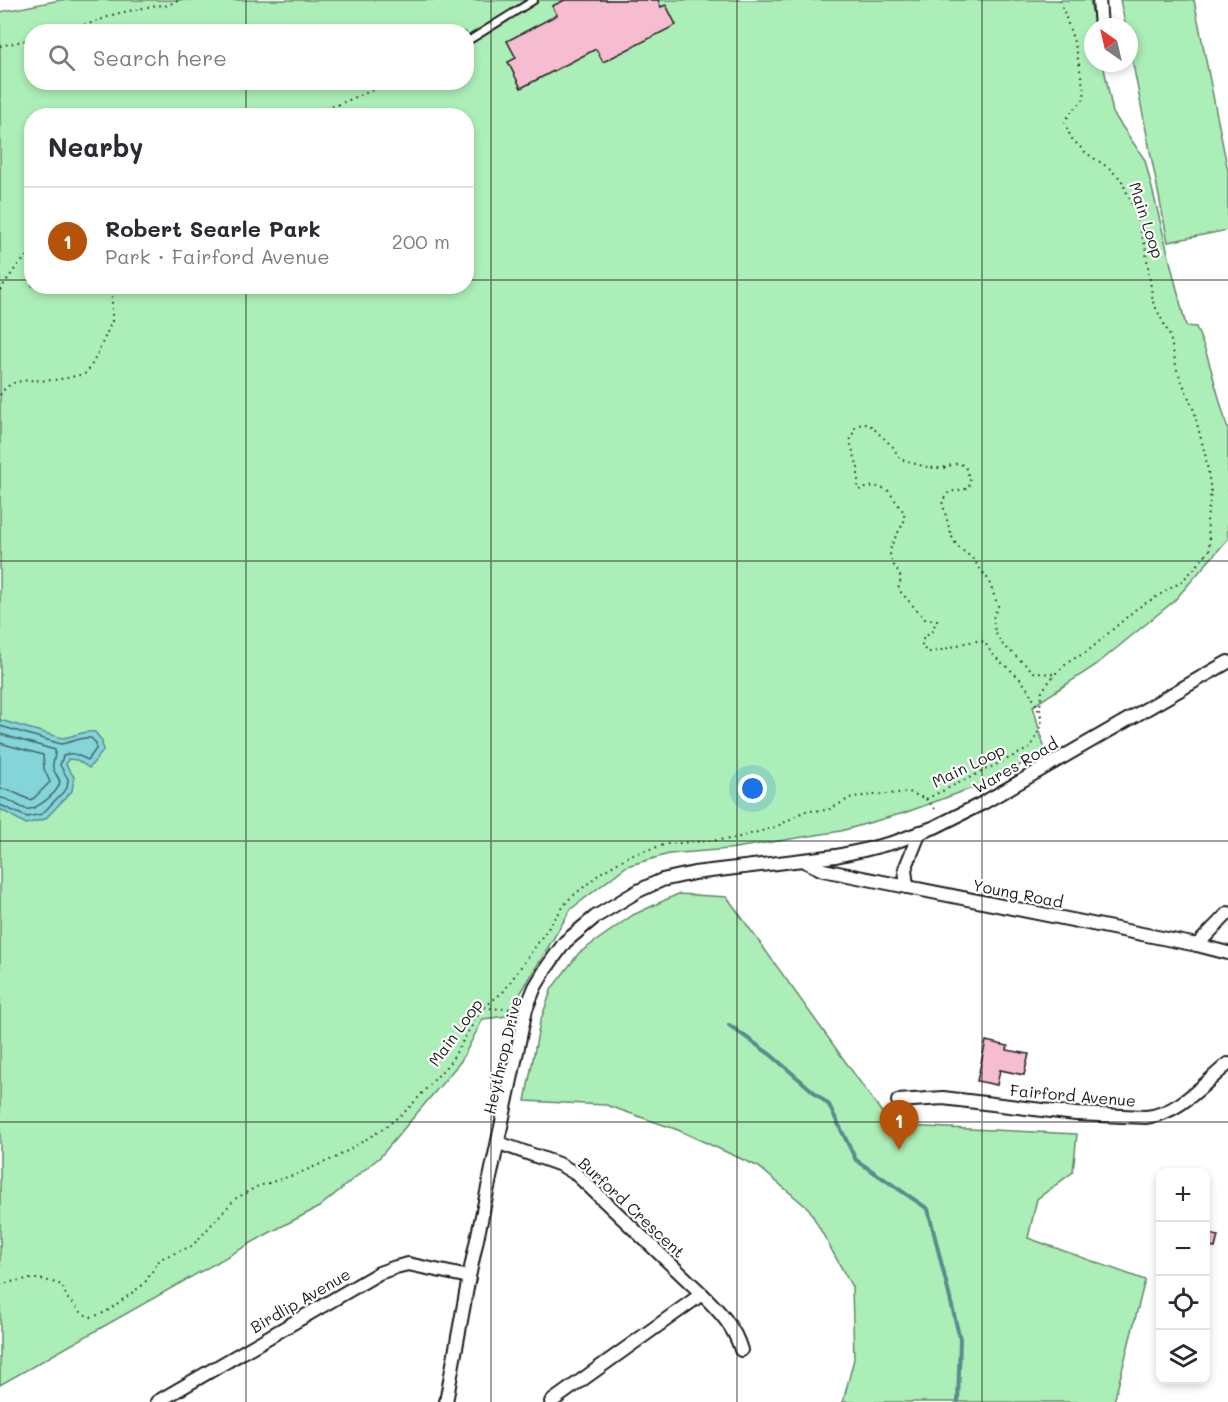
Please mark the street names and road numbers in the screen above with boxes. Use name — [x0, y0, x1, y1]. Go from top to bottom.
street label: Main Loop — [1125, 179, 1169, 261]
street label: Wares Road — [969, 732, 1061, 798]
street label: Main Loop — [928, 738, 1008, 792]
street label: Young Road — [971, 874, 1065, 912]
street label: Main Loop — [423, 994, 487, 1070]
street label: Heythrop Drive — [478, 994, 526, 1116]
street label: Fairford Avenue — [1009, 1079, 1137, 1111]
street label: Burford Crescent — [574, 1152, 690, 1262]
street label: Birdlip Avenue — [246, 1263, 354, 1337]

